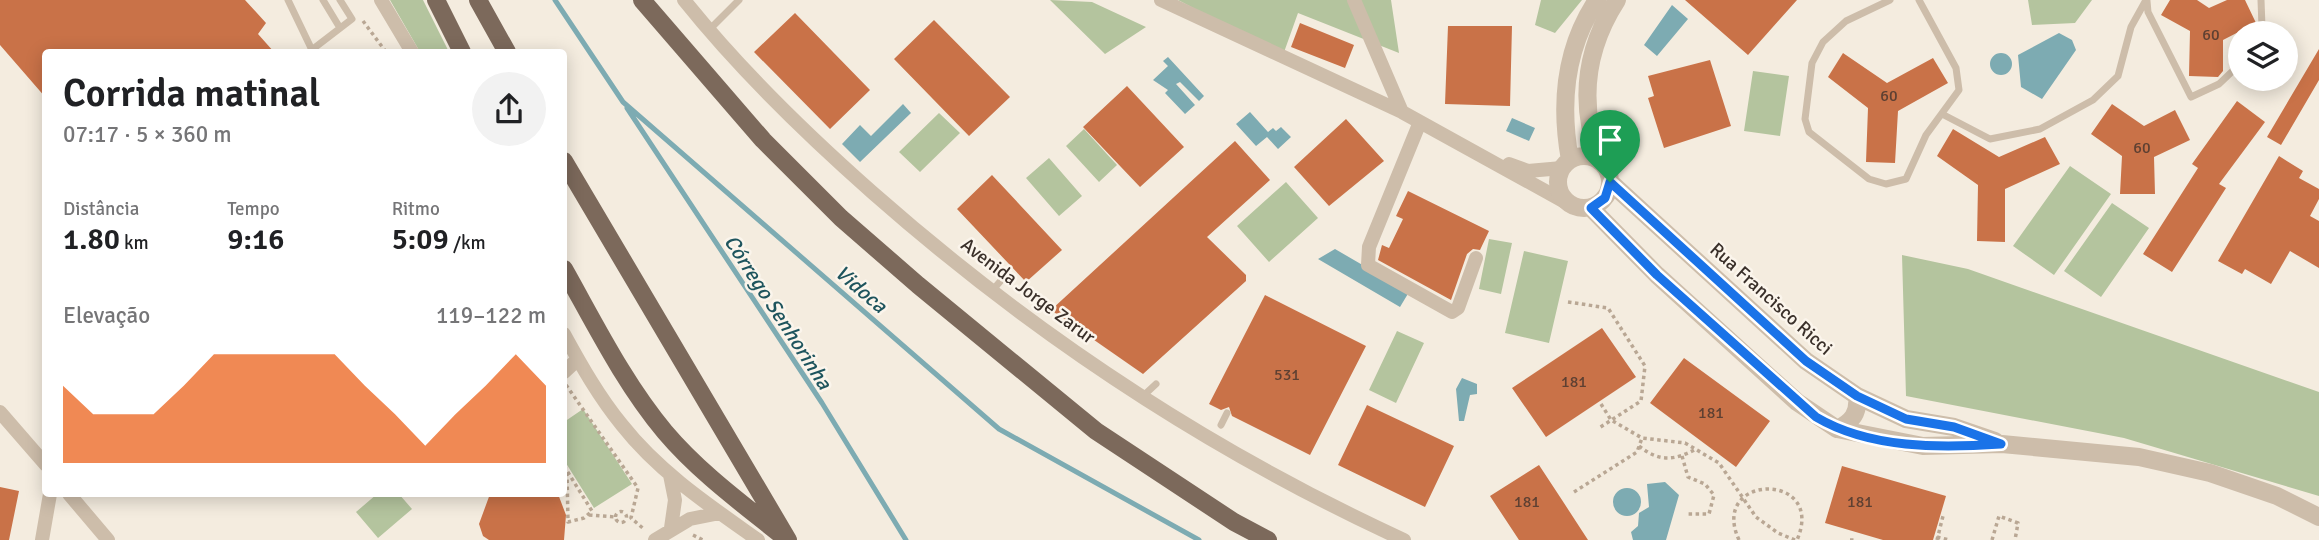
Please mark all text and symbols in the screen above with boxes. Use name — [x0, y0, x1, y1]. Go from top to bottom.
map controls — [2228, 21, 2298, 91]
button: layers — [2228, 21, 2298, 91]
house number: 60 — [2202, 25, 2220, 45]
text: Corrida matinal — [63, 70, 320, 117]
button: share — [472, 72, 546, 146]
house number: 60 — [1880, 86, 1898, 106]
pin — [1580, 110, 1640, 182]
text: 07:17 · 5 × 360 m — [63, 120, 232, 149]
icon: arrive — [1591, 121, 1629, 159]
house number: 60 — [2133, 138, 2151, 158]
text: Distância — [63, 197, 139, 221]
text: Tempo — [227, 197, 280, 221]
text: Ritmo — [392, 197, 440, 221]
text: 1.80 — [63, 221, 120, 258]
text: 9:16 — [227, 221, 284, 258]
text: 5:09 — [392, 221, 449, 258]
water label: Córrego Senhorinha — [718, 230, 838, 395]
text: km — [120, 231, 149, 255]
text: /km — [449, 231, 486, 255]
street label: Avenida Jorge Zarur — [956, 233, 1100, 349]
street label: Rua Francisco Ricci — [1705, 238, 1837, 360]
water label: Vidoca — [830, 259, 893, 319]
text: Elevação — [63, 301, 150, 330]
text: 119–122 m — [436, 301, 546, 330]
house number: 531 — [1274, 365, 1300, 385]
house number: 181 — [1561, 372, 1587, 392]
house number: 181 — [1698, 403, 1724, 423]
house number: 181 — [1514, 492, 1540, 512]
house number: 181 — [1847, 492, 1873, 512]

